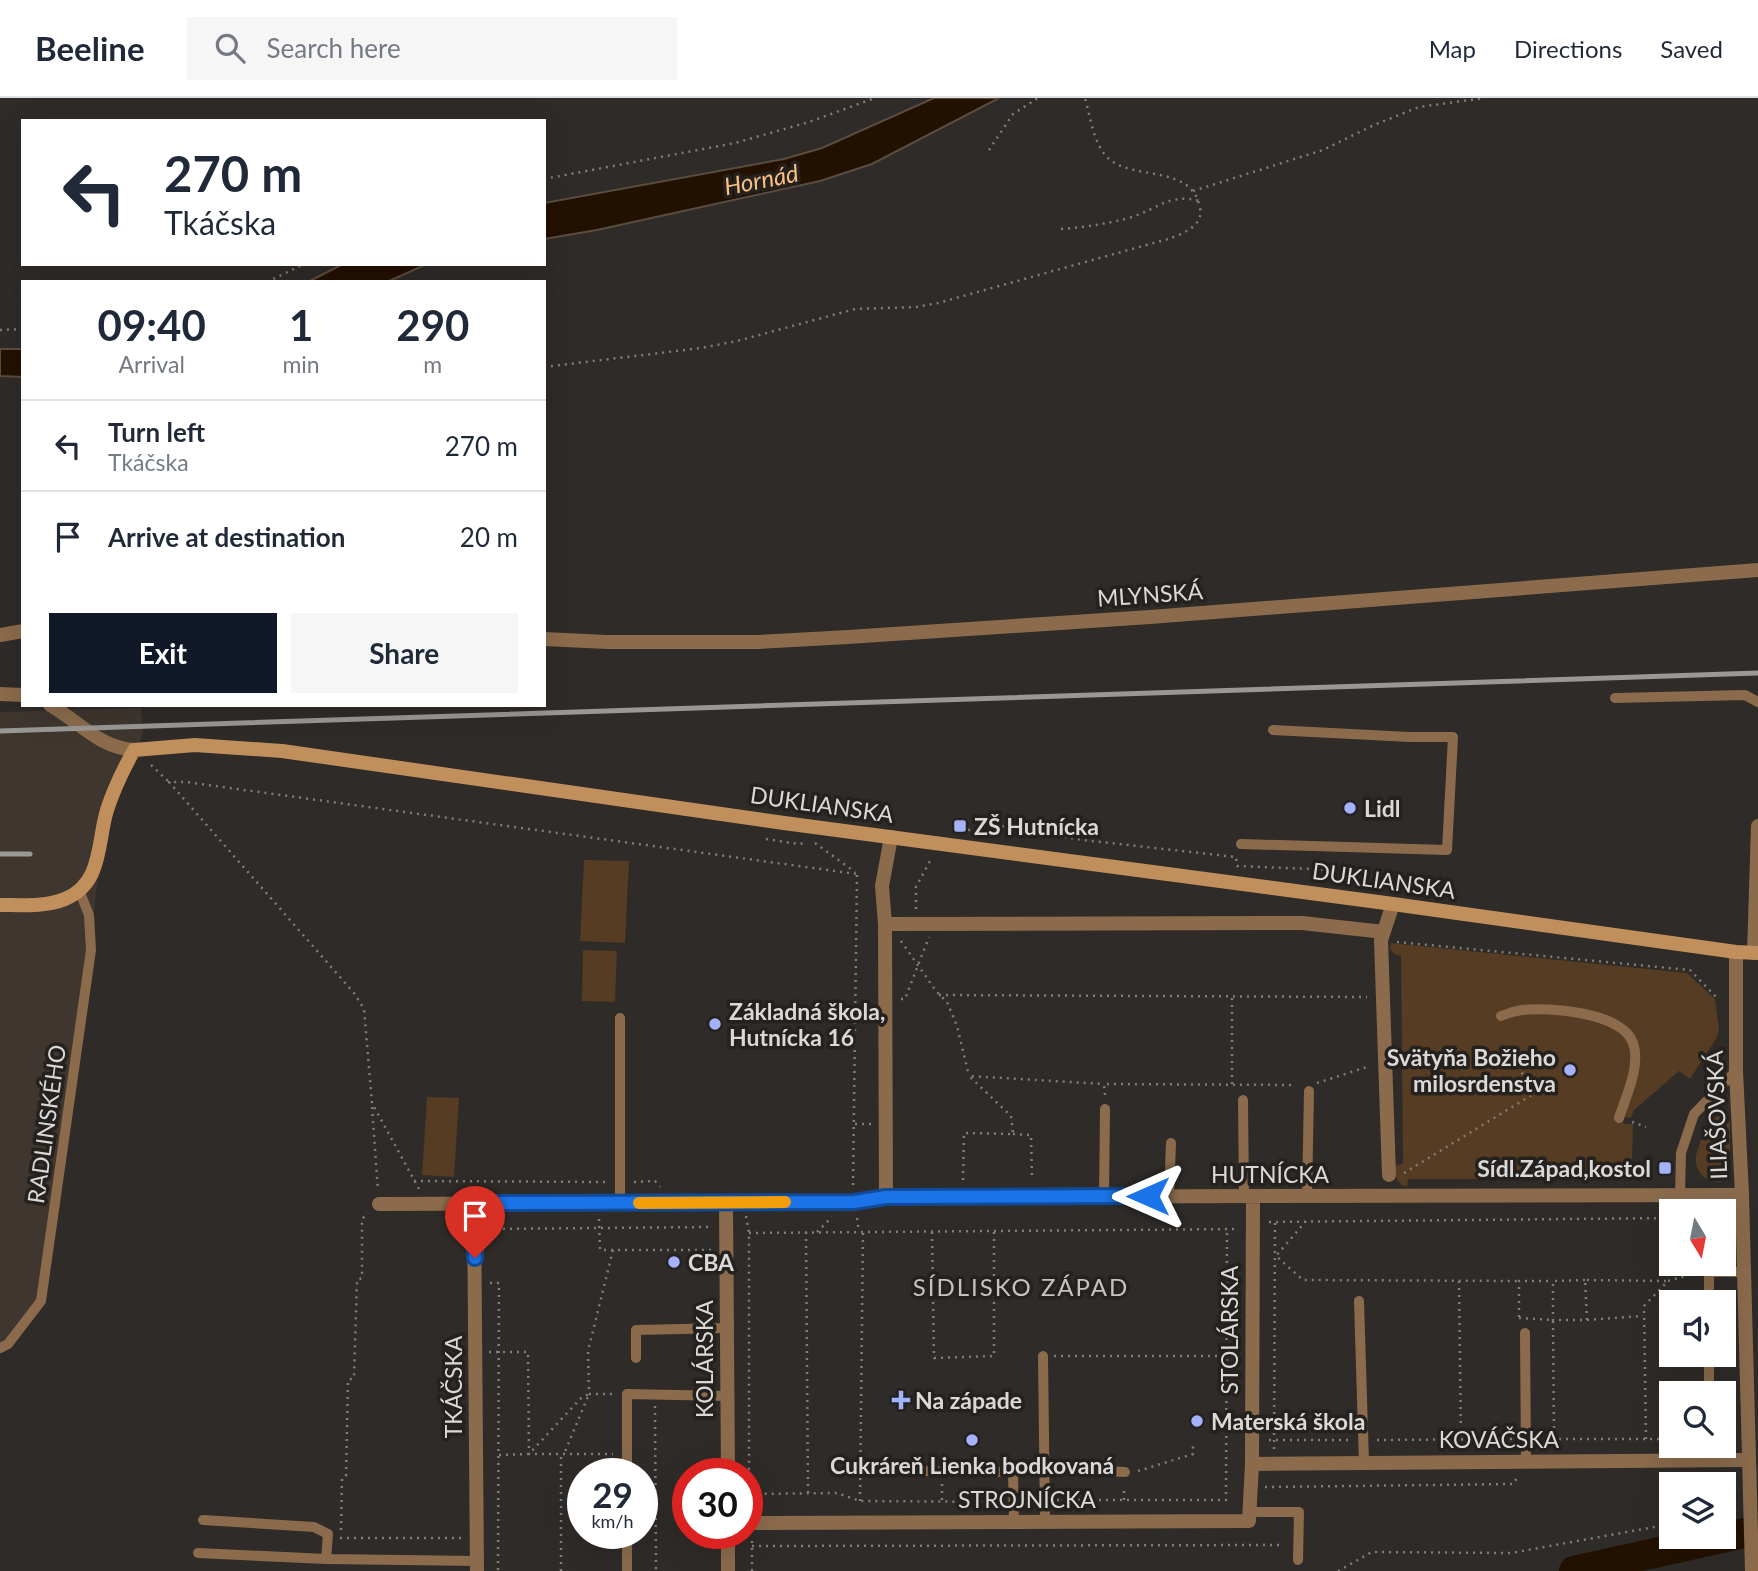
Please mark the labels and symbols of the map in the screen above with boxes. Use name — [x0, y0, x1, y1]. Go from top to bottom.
water label: Hornád — [721, 158, 801, 200]
street label: MLYNSKÁ — [1096, 576, 1204, 612]
street label: DUKLIANSKA — [749, 780, 896, 828]
place label: Lidl — [1364, 794, 1401, 822]
marker: Lidl — [1342, 800, 1358, 816]
place label: ZŠ Hutnícka — [974, 812, 1099, 840]
marker: ZŠ Hutnícka — [952, 818, 968, 834]
street label: DUKLIANSKA — [1311, 856, 1458, 904]
place label: Základná škola, Hutnícka 16 — [729, 997, 885, 1051]
marker: Základná škola, Hutnícka 16 — [707, 1016, 723, 1032]
street label: RADLINSKÉHO — [21, 1043, 71, 1205]
place label: Svätyňa Božieho milosrdenstva — [1387, 1043, 1556, 1097]
street label: ILIAŠOVSKÁ — [1700, 1050, 1732, 1180]
marker: Svätyňa Božieho milosrdenstva — [1562, 1062, 1578, 1078]
place label: Sídl.Západ,kostol — [1477, 1154, 1651, 1182]
position arrow — [1111, 1159, 1185, 1233]
street label: HUTNÍCKA — [1211, 1160, 1330, 1188]
marker: Sídl.Západ,kostol — [1657, 1160, 1673, 1176]
pin — [445, 1186, 505, 1258]
north arrow — [1659, 1199, 1736, 1276]
place label: CBA — [688, 1248, 735, 1276]
marker: CBA — [666, 1254, 682, 1270]
street label: STOLÁRSKA — [1215, 1265, 1243, 1394]
district label: SÍDLISKO ZÁPAD — [913, 1272, 1129, 1301]
street label: KOLÁRSKA — [690, 1300, 718, 1418]
street label: TKÁČSKA — [439, 1335, 467, 1438]
place label: Na západe — [915, 1386, 1022, 1414]
marker: Na západe — [893, 1392, 909, 1408]
place label: Materská škola — [1211, 1407, 1365, 1435]
marker: Materská škola — [1189, 1413, 1205, 1429]
street label: KOVÁČSKA — [1439, 1425, 1560, 1453]
marker: Cukráreň Lienka bodkovaná — [964, 1432, 980, 1448]
place label: Cukráreň Lienka bodkovaná — [830, 1451, 1114, 1479]
speed limit sign: 30 — [672, 1458, 763, 1549]
street label: STROJNÍCKA — [958, 1485, 1096, 1513]

